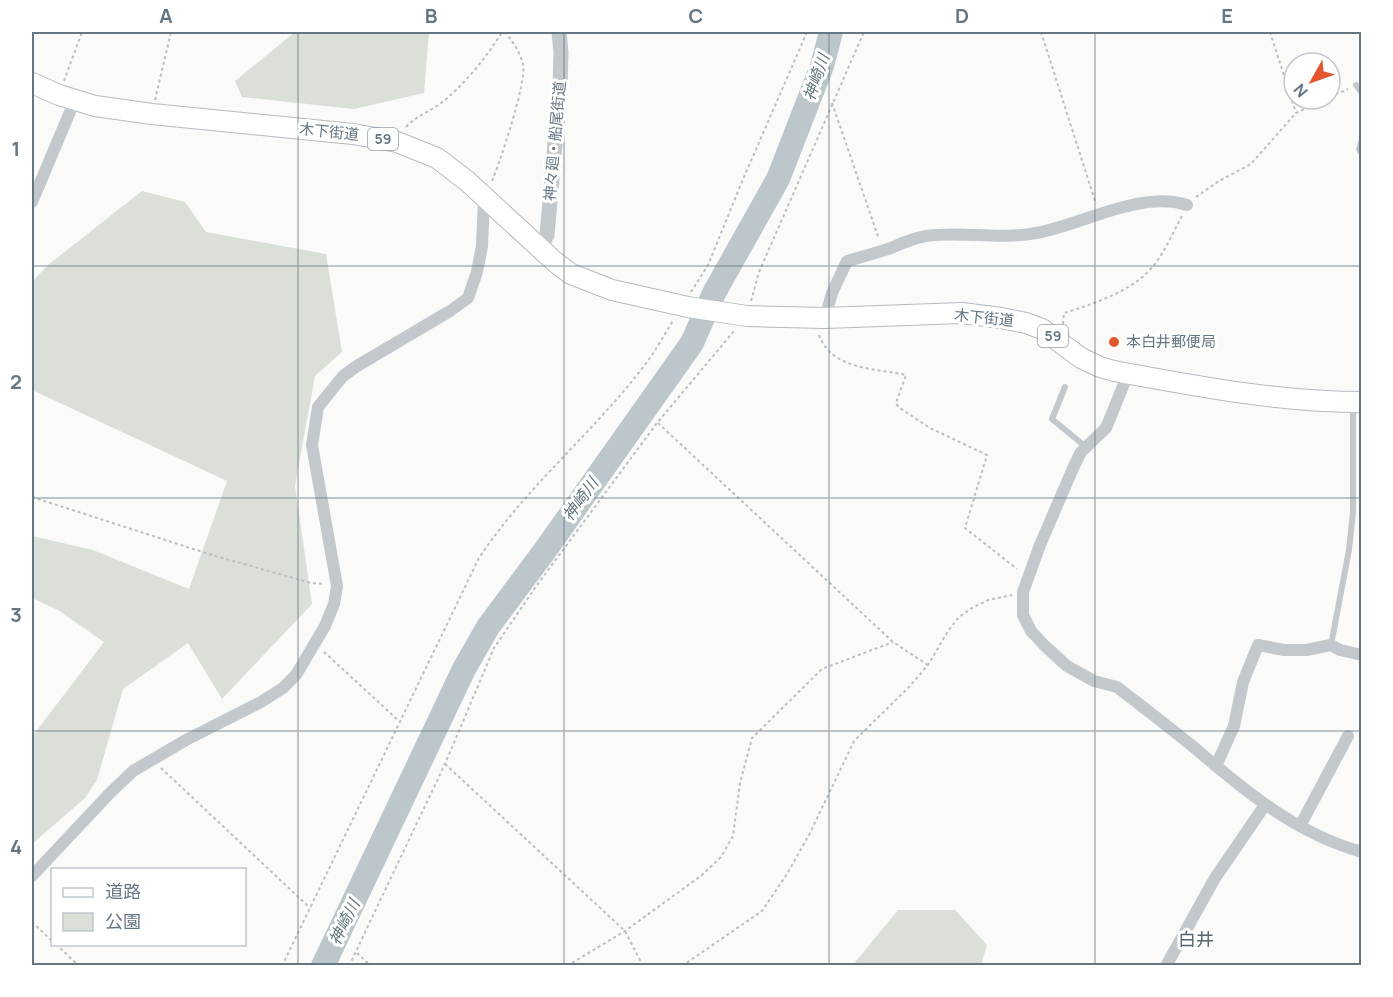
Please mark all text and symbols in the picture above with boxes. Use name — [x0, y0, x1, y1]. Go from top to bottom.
text: A — [159, 2, 173, 29]
text: B — [425, 2, 438, 29]
text: C — [689, 2, 703, 29]
text: D — [955, 2, 969, 29]
text: E — [1221, 2, 1233, 29]
water label: 神崎川 — [798, 49, 835, 103]
north arrow — [1282, 51, 1342, 111]
text: N — [1288, 79, 1313, 102]
street label: 神々廻・船尾街道 — [539, 80, 570, 202]
street label: 木下街道 — [298, 118, 360, 145]
road number: 59 — [368, 128, 398, 150]
text: 1 — [12, 135, 20, 162]
street label: 木下街道 — [953, 304, 1015, 331]
road number: 59 — [1038, 325, 1068, 347]
place label: 本白井郵便局 — [1126, 331, 1216, 352]
marker: 本白井郵便局 — [1107, 335, 1121, 349]
text: 2 — [10, 368, 22, 395]
water label: 神崎川 — [557, 472, 604, 525]
text: 3 — [10, 601, 22, 628]
text: 4 — [10, 833, 22, 860]
legend — [51, 868, 246, 946]
text: 道路 — [105, 879, 141, 903]
water label: 神崎川 — [324, 894, 365, 948]
text: 公園 — [105, 909, 141, 933]
district label: 白井 — [1178, 927, 1214, 951]

